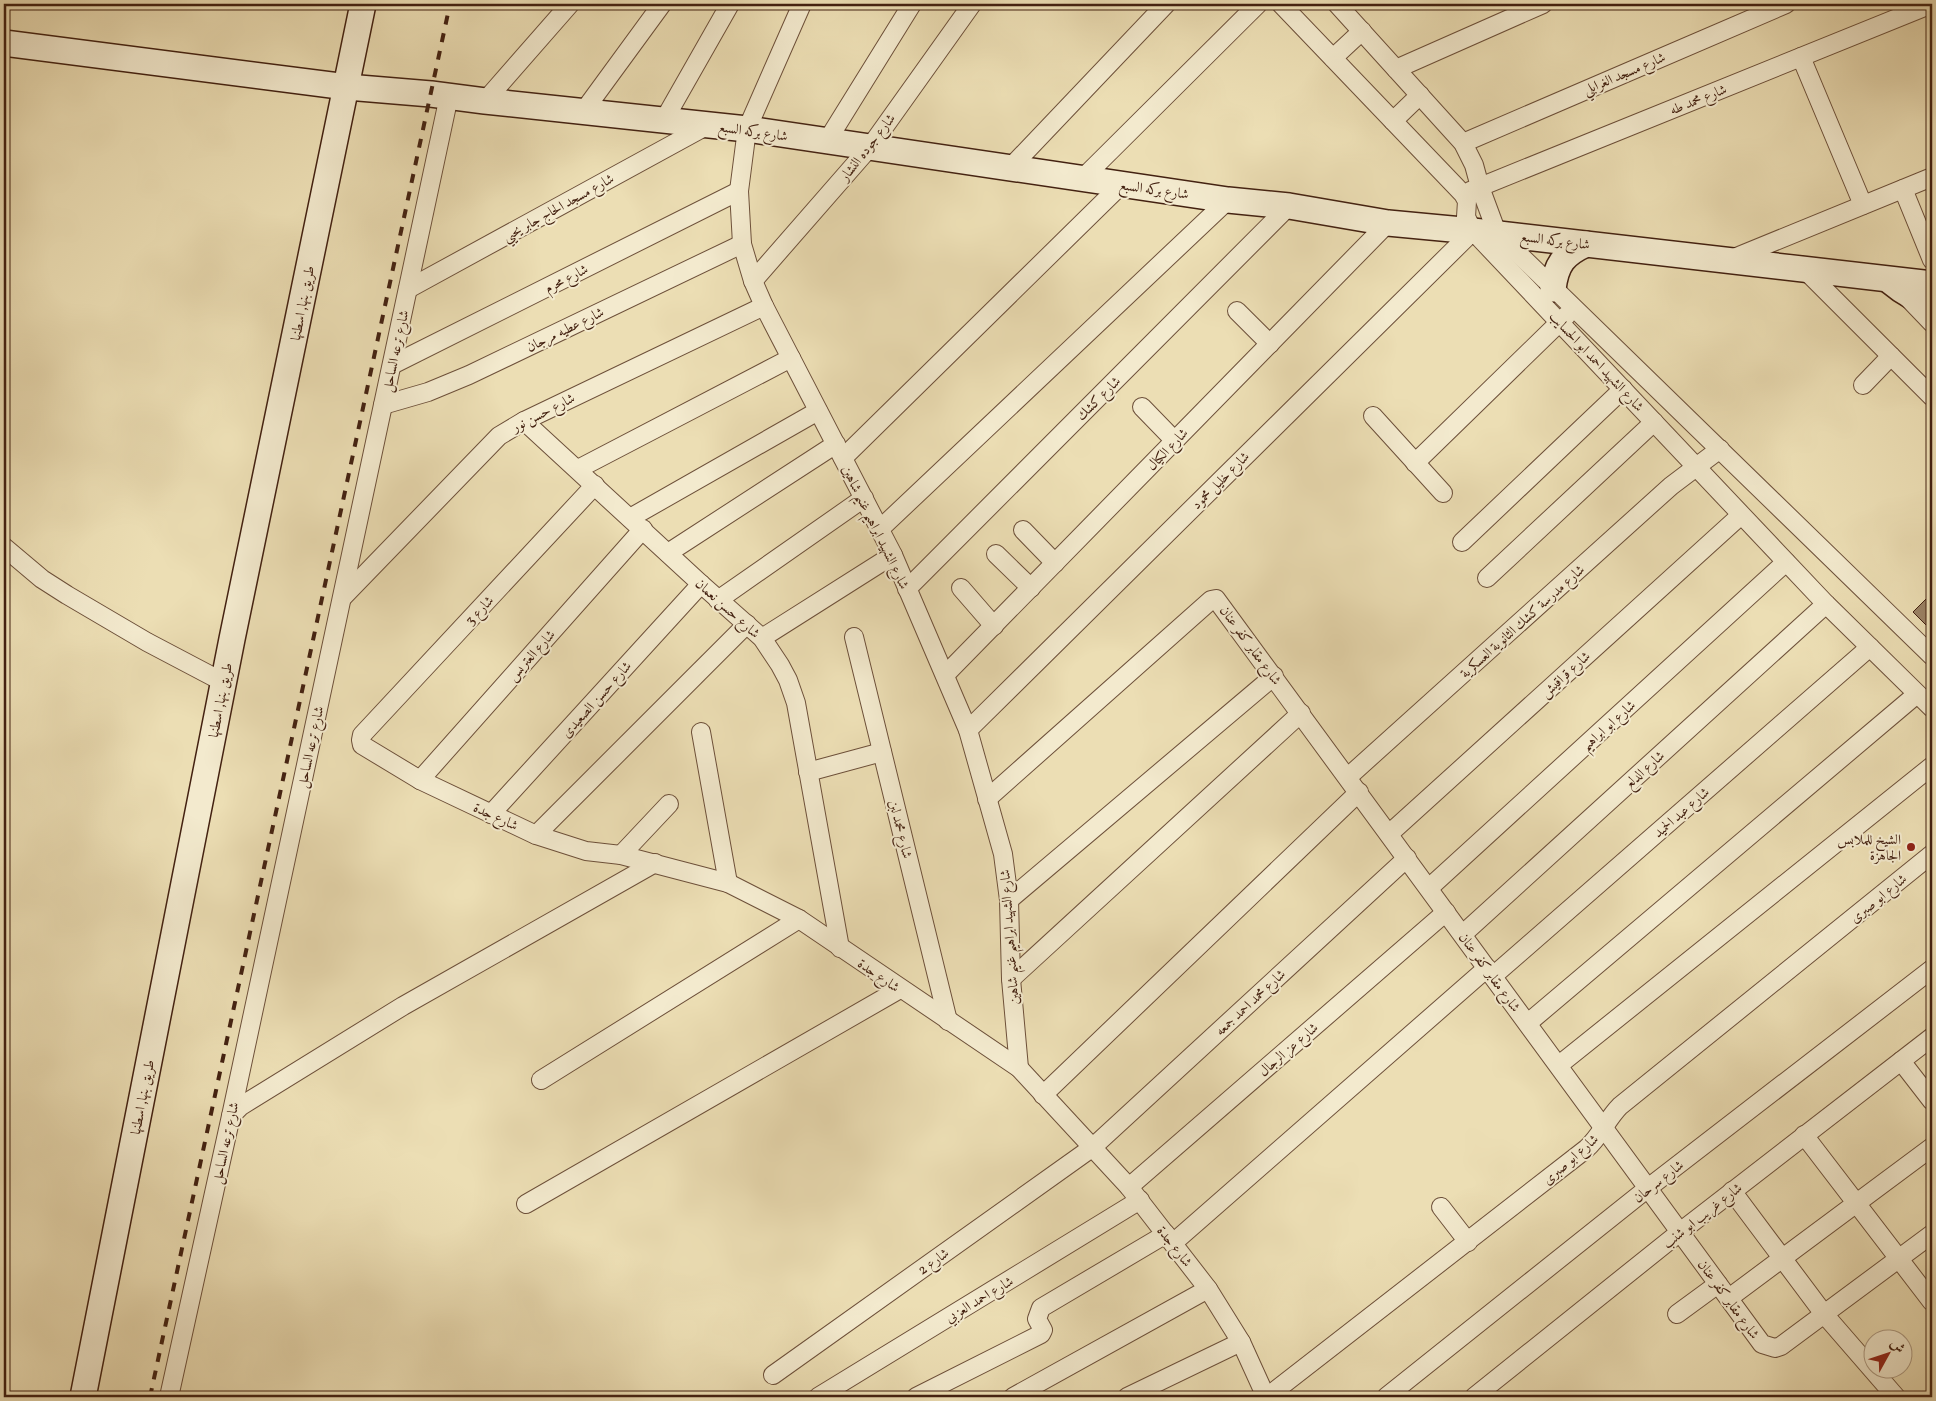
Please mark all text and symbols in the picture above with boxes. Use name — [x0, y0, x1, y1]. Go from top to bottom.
street label: شارع مسجد الغرابلي — [1580, 48, 1670, 102]
street label: شارع محمد طه — [1667, 80, 1730, 121]
street label: شارع جوده النشار — [835, 110, 901, 188]
street label: شارع بركه السبع — [716, 118, 789, 150]
street label: شارع مسجد الحاج جابر يحيي — [500, 170, 619, 249]
street label: شارع بركه السبع — [1117, 176, 1190, 208]
street label: شارع بركه السبع — [1518, 228, 1591, 258]
street label: شارع محرم — [542, 260, 593, 300]
street label: طريق بنها, اسطنها — [287, 264, 320, 342]
street label: شارع عطيه مرجان — [524, 303, 608, 358]
street label: شارع الشهيد احمد ابو الحسايب — [1544, 308, 1648, 417]
street label: شارع ترعه الساحل — [379, 309, 415, 394]
street label: شارع كشك — [1073, 373, 1126, 426]
street label: شارع حسن نور — [507, 389, 579, 439]
street label: شارع الكيال — [1143, 425, 1194, 476]
street label: شارع خليل محمود — [1188, 448, 1255, 515]
street label: شارع الشهيد ابراهيم غنيم شاهين — [834, 463, 913, 594]
street label: شارع مدرسة كشك الثانوية العسكرية — [1457, 561, 1590, 684]
street label: شارع حسن نعمان — [690, 575, 764, 644]
street label: شارع 3 — [461, 592, 500, 631]
street label: شارع مقابر كفر عنان — [1214, 602, 1285, 690]
street label: شارع العتريس — [504, 626, 561, 686]
street label: شارع قراقيش — [1537, 647, 1596, 704]
street label: شارع حسن الصعيدى — [558, 658, 637, 743]
street label: طريق بنها, اسطنها — [205, 661, 238, 739]
street label: شارع ابو ابراهيم — [1578, 696, 1642, 758]
street label: شارع ترعه الساحل — [294, 705, 330, 790]
street label: شارع الدلع — [1621, 747, 1671, 796]
street label: شارع عبد الحميد — [1650, 783, 1715, 844]
street label: شارع محمد لبن — [882, 798, 916, 861]
street label: شارع جدة — [469, 799, 521, 837]
place label: الشيخ للملابس الجاهزة — [1837, 831, 1901, 866]
marker: الشيخ للملابس الجاهزة — [1905, 841, 1917, 853]
street label: شارع الشهيد ابراهيم غنيم شاهين — [996, 868, 1028, 1005]
street label: شارع ابو صبرى — [1846, 870, 1912, 929]
street label: شارع مقابر كفر عنان — [1453, 929, 1524, 1017]
street label: شارع جدة — [853, 955, 903, 998]
street label: شارع محمد احمد جمعه — [1212, 965, 1291, 1041]
street label: شارع عز الرجال — [1255, 1019, 1324, 1082]
street label: طريق بنها, اسطنها — [127, 1058, 160, 1136]
street label: شارع ترعه الساحل — [209, 1101, 245, 1186]
street label: شارع ابو صبرى — [1539, 1130, 1604, 1191]
street label: شارع سرحان — [1630, 1156, 1689, 1209]
street label: شارع غريب ابو شنب — [1659, 1179, 1747, 1254]
street label: شارع جدة — [1151, 1222, 1196, 1272]
street label: شارع 2 — [914, 1244, 954, 1281]
street label: شارع مقابر كفر عنان — [1692, 1256, 1763, 1344]
street label: شارع احمد العزبي — [942, 1272, 1018, 1329]
north arrow — [1864, 1328, 1914, 1378]
text: ش — [1885, 1335, 1909, 1358]

